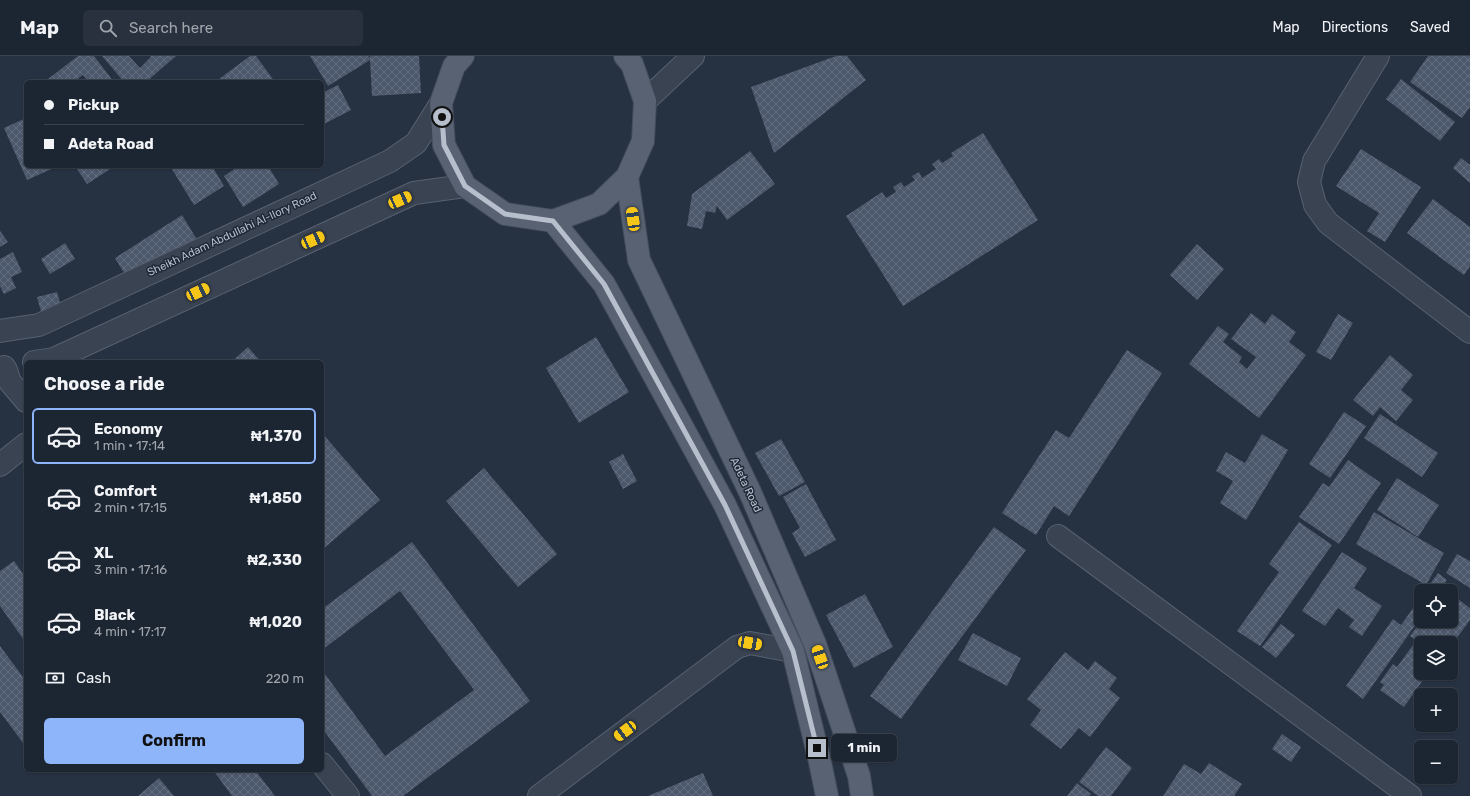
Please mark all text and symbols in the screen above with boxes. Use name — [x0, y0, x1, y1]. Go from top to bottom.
search box — [83, 10, 363, 46]
text: Map — [20, 16, 59, 39]
icon: search — [97, 17, 119, 39]
text: Search here — [129, 19, 213, 37]
text: Map — [1273, 19, 1300, 36]
text: Directions — [1322, 19, 1388, 36]
text: Saved — [1410, 19, 1450, 36]
text: Pickup — [68, 96, 119, 114]
route start — [433, 108, 451, 126]
text: Adeta Road — [68, 135, 154, 153]
street label: Sheikh Adam Abdullahi Al-Ilory Road — [145, 189, 319, 279]
car — [387, 190, 413, 210]
car — [625, 206, 641, 232]
car — [300, 230, 326, 250]
car — [185, 281, 211, 303]
text: Choose a ride — [44, 373, 165, 395]
icon: car — [46, 418, 82, 454]
text: Economy — [94, 420, 163, 438]
text: ₦1,370 — [251, 427, 302, 445]
text: 1 min · 17:14 — [94, 438, 165, 453]
street label: Adeta Road — [728, 455, 764, 515]
icon: car — [46, 480, 82, 516]
text: Comfort — [94, 482, 157, 500]
text: ₦1,850 — [250, 489, 302, 507]
text: 2 min · 17:15 — [94, 500, 167, 515]
icon: car — [46, 542, 82, 578]
text: XL — [94, 544, 113, 562]
text: ₦2,330 — [247, 551, 302, 569]
text: 3 min · 17:16 — [94, 562, 167, 577]
map controls — [1414, 584, 1458, 784]
button: locate — [1414, 584, 1458, 628]
icon: car — [46, 604, 82, 640]
text: Black — [94, 606, 135, 624]
text: ₦1,020 — [249, 613, 302, 631]
text: 4 min · 17:17 — [94, 624, 166, 639]
car — [737, 635, 763, 651]
button: layers — [1414, 636, 1458, 680]
car — [810, 644, 830, 670]
icon: cash — [44, 667, 66, 689]
text: Cash — [76, 669, 111, 687]
text: 220 m — [266, 671, 304, 686]
button: + — [1414, 688, 1458, 732]
button: Confirm — [44, 718, 304, 764]
car — [612, 719, 638, 743]
callout: 1 min — [831, 734, 897, 762]
route end — [808, 739, 826, 757]
text: 1 min — [847, 740, 881, 755]
button: − — [1414, 740, 1458, 784]

